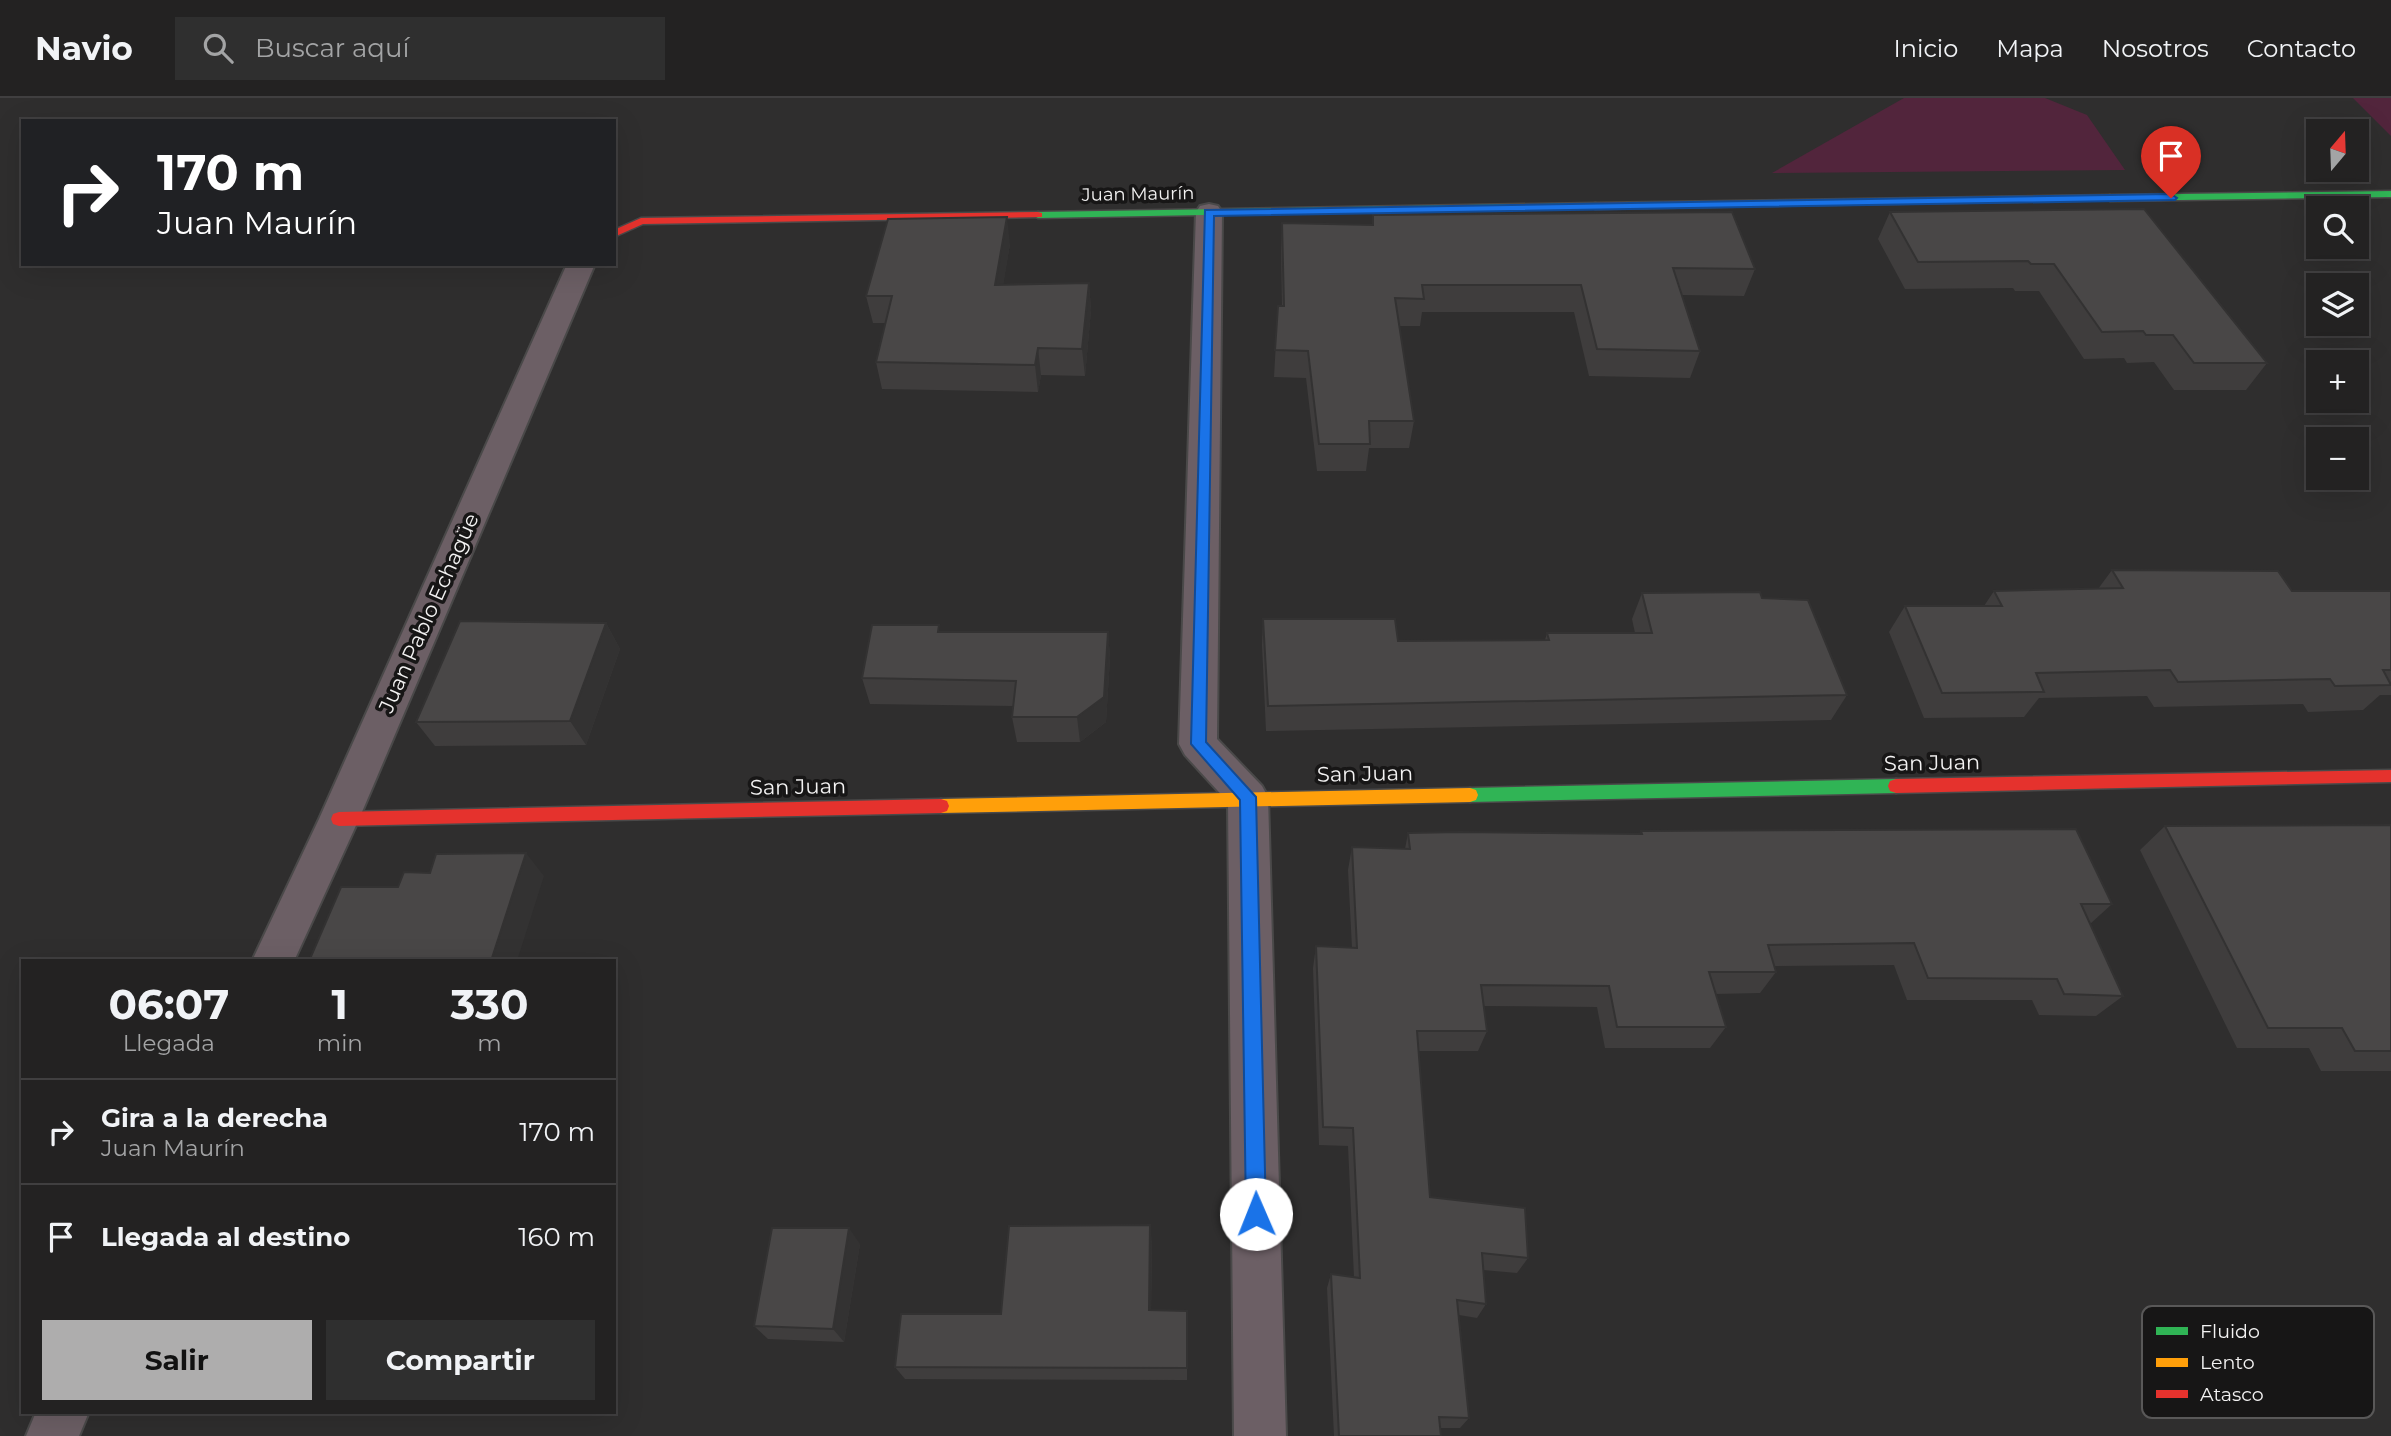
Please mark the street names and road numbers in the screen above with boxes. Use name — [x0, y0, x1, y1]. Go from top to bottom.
street label: Juan Maurín — [1081, 182, 1194, 206]
street label: Juan Pablo Echagüe — [373, 509, 484, 717]
street label: San Juan — [1884, 749, 1980, 776]
street label: San Juan — [1317, 760, 1413, 787]
street label: San Juan — [750, 773, 846, 800]

